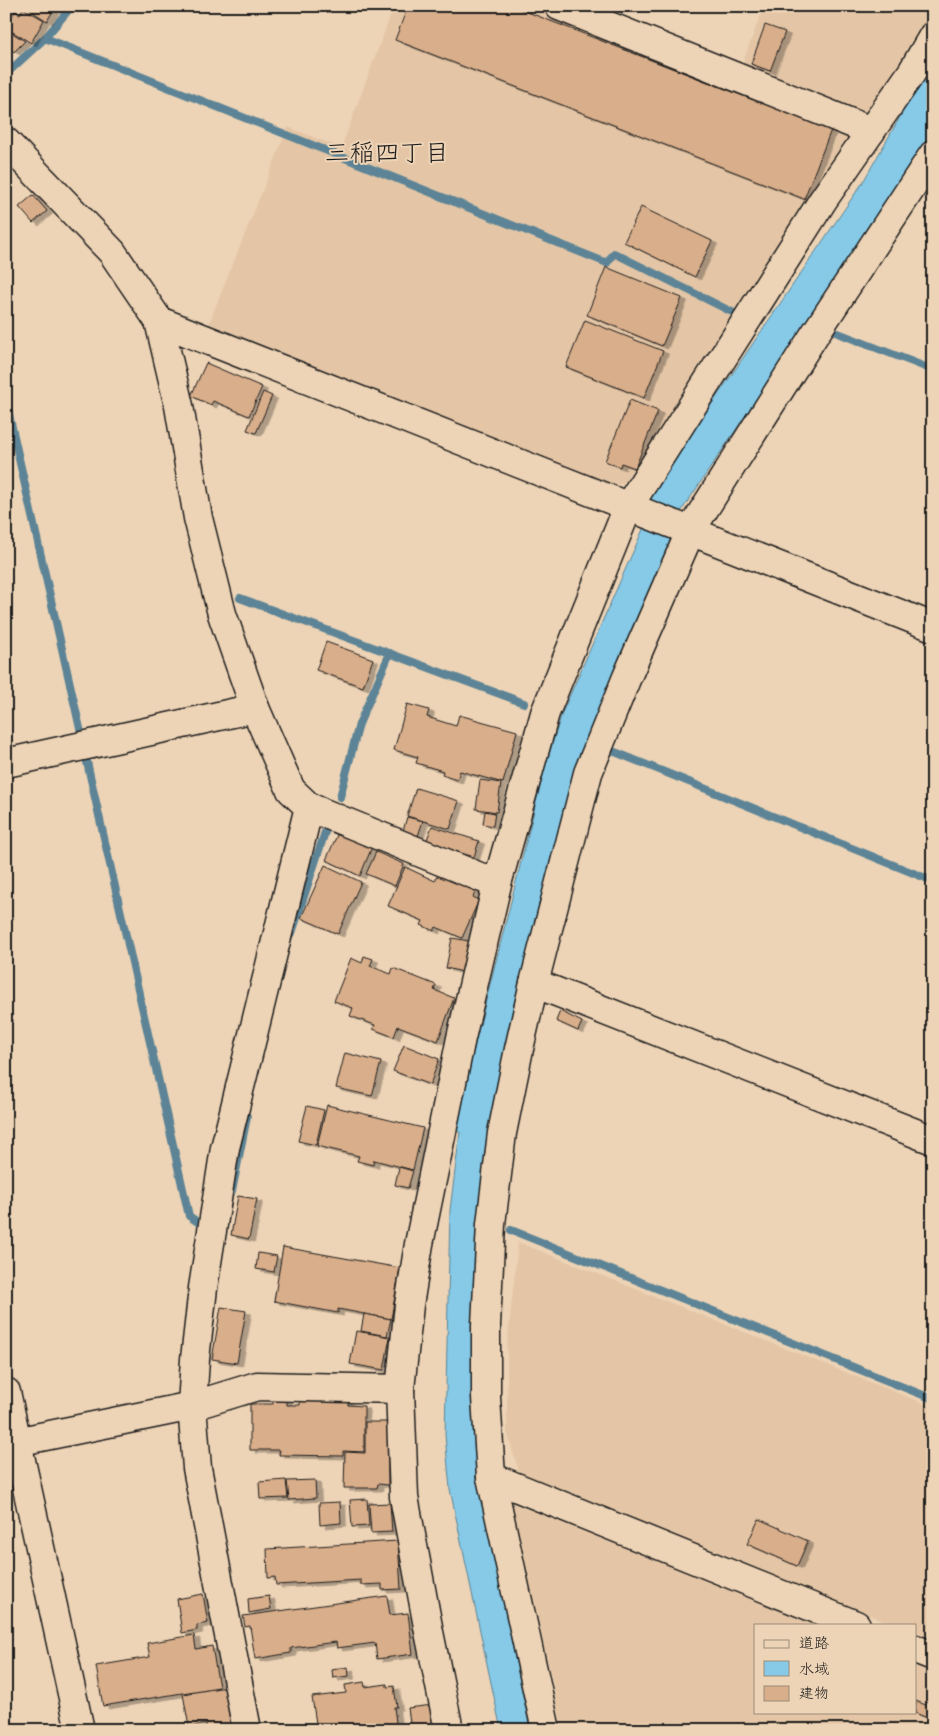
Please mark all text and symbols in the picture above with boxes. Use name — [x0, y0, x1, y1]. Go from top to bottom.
district label: 三稲四丁目 — [324, 137, 450, 169]
legend — [754, 1624, 916, 1714]
text: 道路 — [799, 1634, 829, 1653]
text: 水域 — [799, 1660, 829, 1679]
text: 建物 — [799, 1684, 829, 1703]

